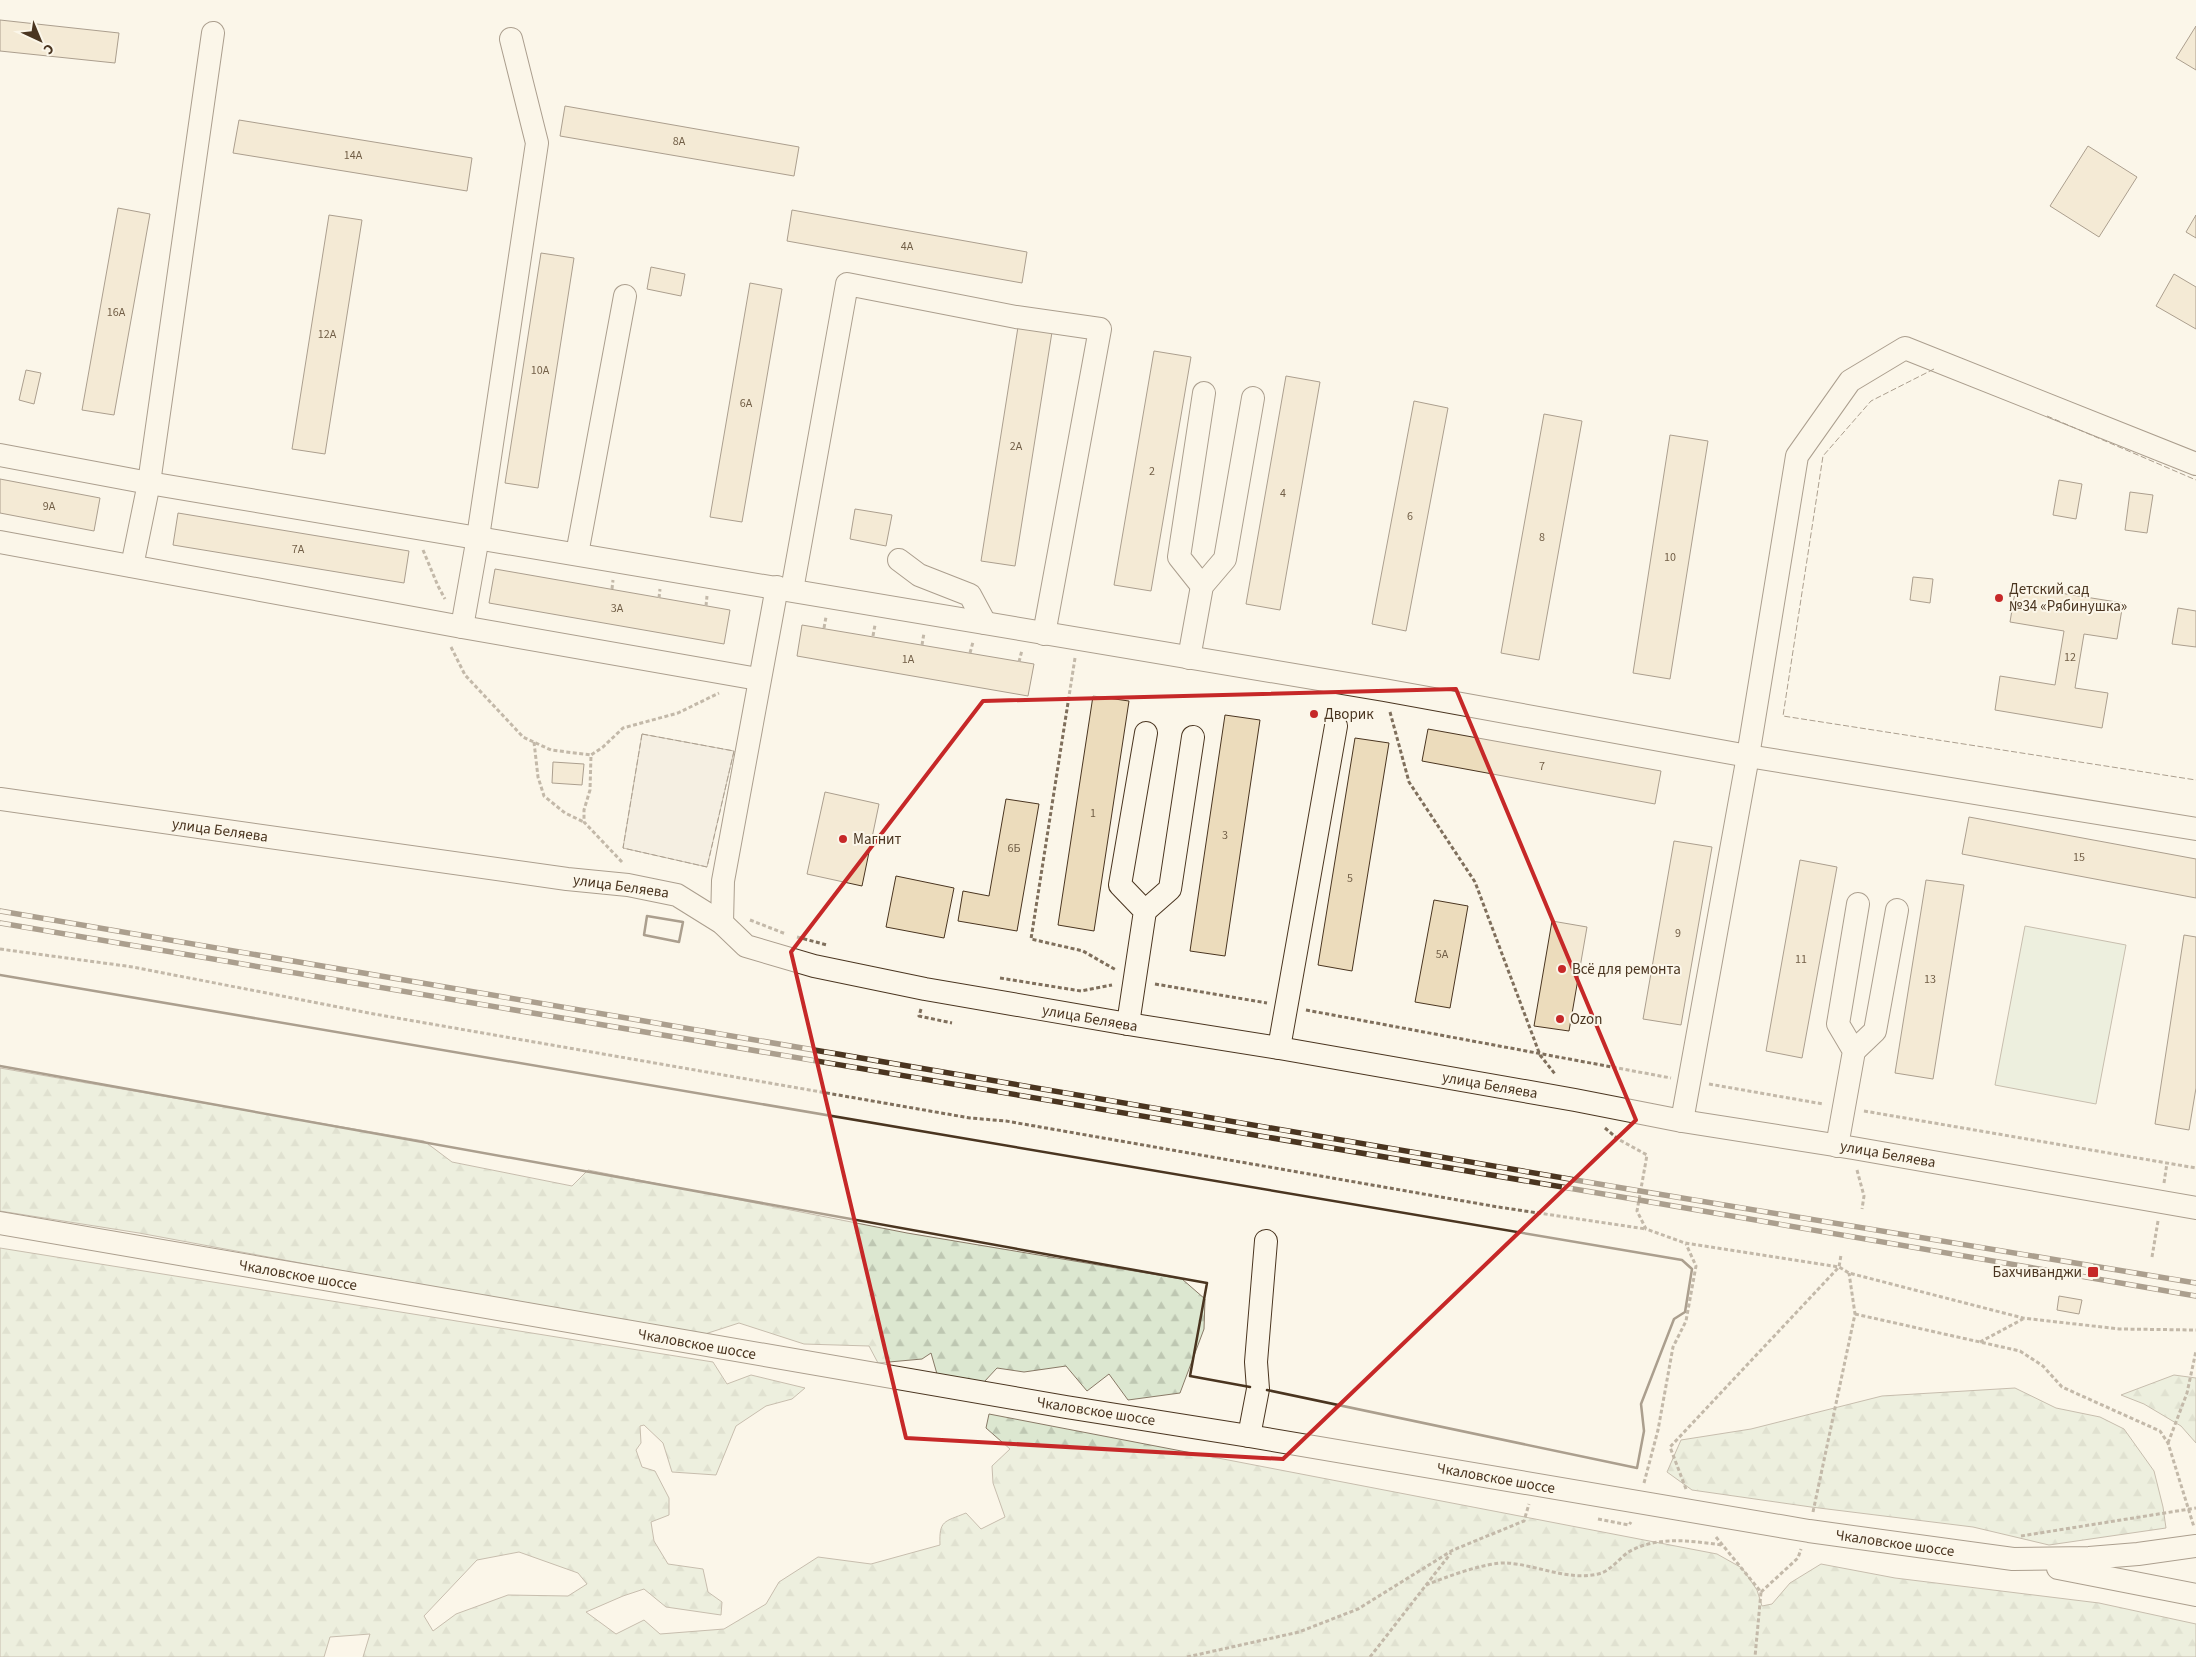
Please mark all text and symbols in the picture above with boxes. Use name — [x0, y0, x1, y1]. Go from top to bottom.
north arrow — [15, 15, 65, 65]
text: С — [38, 39, 58, 59]
house number: 8А — [673, 133, 686, 150]
house number: 14А — [344, 147, 363, 164]
house number: 4А — [901, 238, 914, 255]
house number: 16А — [107, 304, 126, 321]
house number: 12А — [318, 326, 337, 343]
house number: 10А — [531, 362, 550, 379]
house number: 6А — [740, 395, 753, 412]
house number: 2А — [1010, 438, 1023, 455]
house number: 2 — [1149, 463, 1155, 480]
house number: 4 — [1280, 485, 1286, 502]
house number: 9А — [43, 498, 56, 515]
house number: 6 — [1407, 508, 1413, 525]
house number: 8 — [1539, 529, 1545, 546]
house number: 7А — [292, 541, 305, 558]
house number: 10 — [1664, 549, 1676, 566]
place label: Детский сад №34 «Рябинушка» — [2009, 579, 2127, 617]
marker: Детский сад №34 «Рябинушка» — [1993, 592, 2005, 604]
house number: 3А — [611, 600, 624, 617]
house number: 12 — [2064, 649, 2076, 666]
house number: 1А — [902, 651, 915, 668]
place label: Дворик — [1324, 704, 1374, 725]
marker: Дворик — [1308, 708, 1320, 720]
house number: 7 — [1539, 758, 1545, 775]
house number: 1 — [1090, 805, 1096, 822]
street label: улица Беляева — [171, 813, 269, 848]
house number: 3 — [1222, 827, 1228, 844]
place label: Магнит — [853, 829, 902, 850]
marker: Магнит — [837, 833, 849, 845]
house number: 6Б — [1008, 840, 1020, 857]
house number: 15 — [2073, 849, 2085, 866]
street label: улица Беляева — [572, 869, 670, 904]
house number: 5 — [1347, 870, 1353, 887]
house number: 9 — [1675, 925, 1681, 942]
house number: 5А — [1436, 946, 1449, 963]
house number: 11 — [1795, 951, 1807, 968]
place label: Всё для ремонта — [1572, 959, 1681, 980]
marker: Всё для ремонта — [1556, 963, 1568, 975]
house number: 13 — [1924, 971, 1936, 988]
street label: улица Беляева — [1040, 1000, 1139, 1037]
place label: Ozon — [1570, 1009, 1602, 1030]
marker: Ozon — [1554, 1013, 1566, 1025]
street label: улица Беляева — [1440, 1067, 1539, 1104]
street label: улица Беляева — [1838, 1136, 1937, 1173]
street label: Чкаловское шоссе — [237, 1255, 359, 1296]
place label: Бахчиванджи — [1993, 1262, 2082, 1283]
marker: Бахчиванджи — [2086, 1265, 2100, 1279]
street label: Чкаловское шоссе — [636, 1324, 758, 1365]
street label: Чкаловское шоссе — [1035, 1392, 1157, 1431]
street label: Чкаловское шоссе — [1435, 1458, 1557, 1499]
street label: Чкаловское шоссе — [1834, 1525, 1956, 1562]

